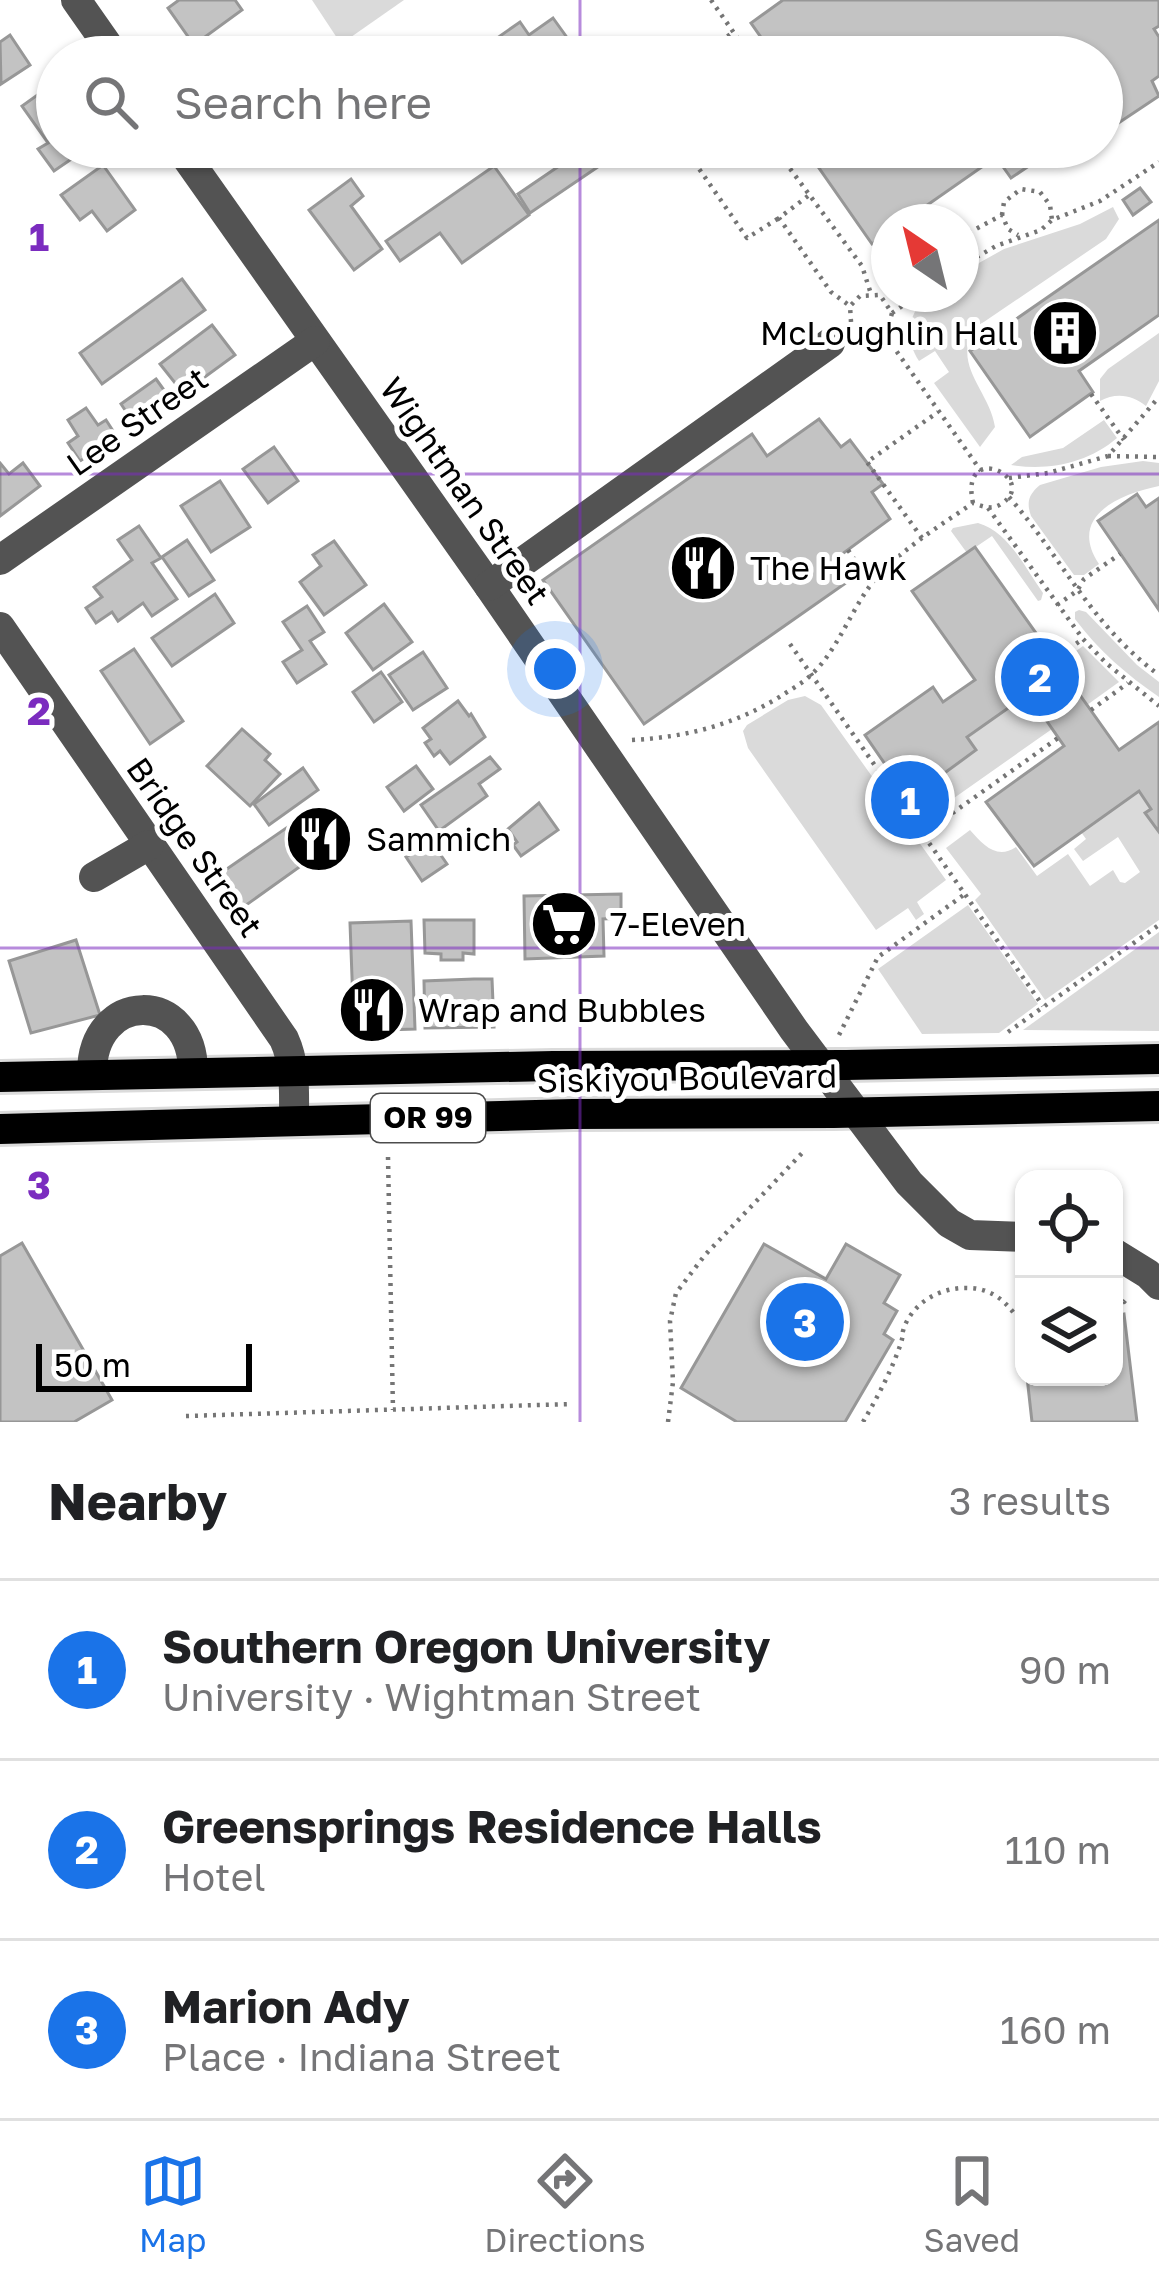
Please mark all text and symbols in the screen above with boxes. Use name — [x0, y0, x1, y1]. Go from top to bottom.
search box — [36, 36, 1123, 168]
icon: search — [78, 69, 144, 135]
text: Search here — [174, 75, 432, 129]
north arrow — [871, 204, 979, 312]
text: 1 — [29, 213, 49, 260]
building icon: McLoughlin Hall — [1030, 298, 1100, 368]
place label: McLoughlin Hall — [760, 313, 1018, 352]
street label: Lee Street — [59, 358, 215, 483]
street label: Wightman Street — [373, 370, 558, 612]
restaurant icon: The Hawk — [668, 533, 738, 603]
place label: The Hawk — [750, 548, 907, 587]
pin: 2 — [1001, 632, 1079, 722]
your location — [525, 639, 585, 699]
text: 2 — [27, 687, 51, 734]
street label: Bridge Street — [119, 750, 271, 944]
pin: 1 — [871, 755, 949, 845]
restaurant icon: Sammich — [284, 804, 354, 874]
place label: Sammich — [366, 819, 511, 858]
supermarket icon: 7-Eleven — [529, 889, 599, 959]
place label: 7-Eleven — [610, 904, 746, 943]
restaurant icon: Wrap and Bubbles — [337, 975, 407, 1045]
place label: Wrap and Bubbles — [418, 990, 706, 1029]
street label: Siskiyou Boulevard — [537, 1055, 837, 1100]
road number: OR 99 — [371, 1094, 485, 1142]
text: 3 — [27, 1161, 51, 1208]
map controls — [1015, 1170, 1123, 1386]
button: locate — [1015, 1170, 1123, 1278]
pin: 3 — [766, 1277, 844, 1367]
button: layers — [1015, 1278, 1123, 1386]
scale bar — [36, 1338, 252, 1391]
text: 50 m — [54, 1345, 131, 1384]
text: Nearby — [48, 1470, 227, 1531]
text: 3 results — [949, 1477, 1111, 1524]
text: Southern Oregon University — [162, 1619, 771, 1673]
text: 1 — [77, 1646, 97, 1693]
text: 90 m — [1019, 1646, 1111, 1693]
text: University · Wightman Street — [162, 1673, 701, 1720]
text: Greensprings Residence Halls — [162, 1799, 822, 1853]
text: 2 — [75, 1826, 99, 1873]
text: 110 m — [1005, 1826, 1111, 1873]
text: Hotel — [162, 1853, 266, 1900]
text: Marion Ady — [162, 1979, 410, 2033]
text: 3 — [75, 2006, 99, 2053]
text: 160 m — [1000, 2006, 1111, 2053]
text: Place · Indiana Street — [162, 2033, 561, 2080]
tab: Map — [139, 2148, 206, 2259]
tab: Directions — [484, 2148, 646, 2259]
tab: Saved — [924, 2148, 1020, 2259]

